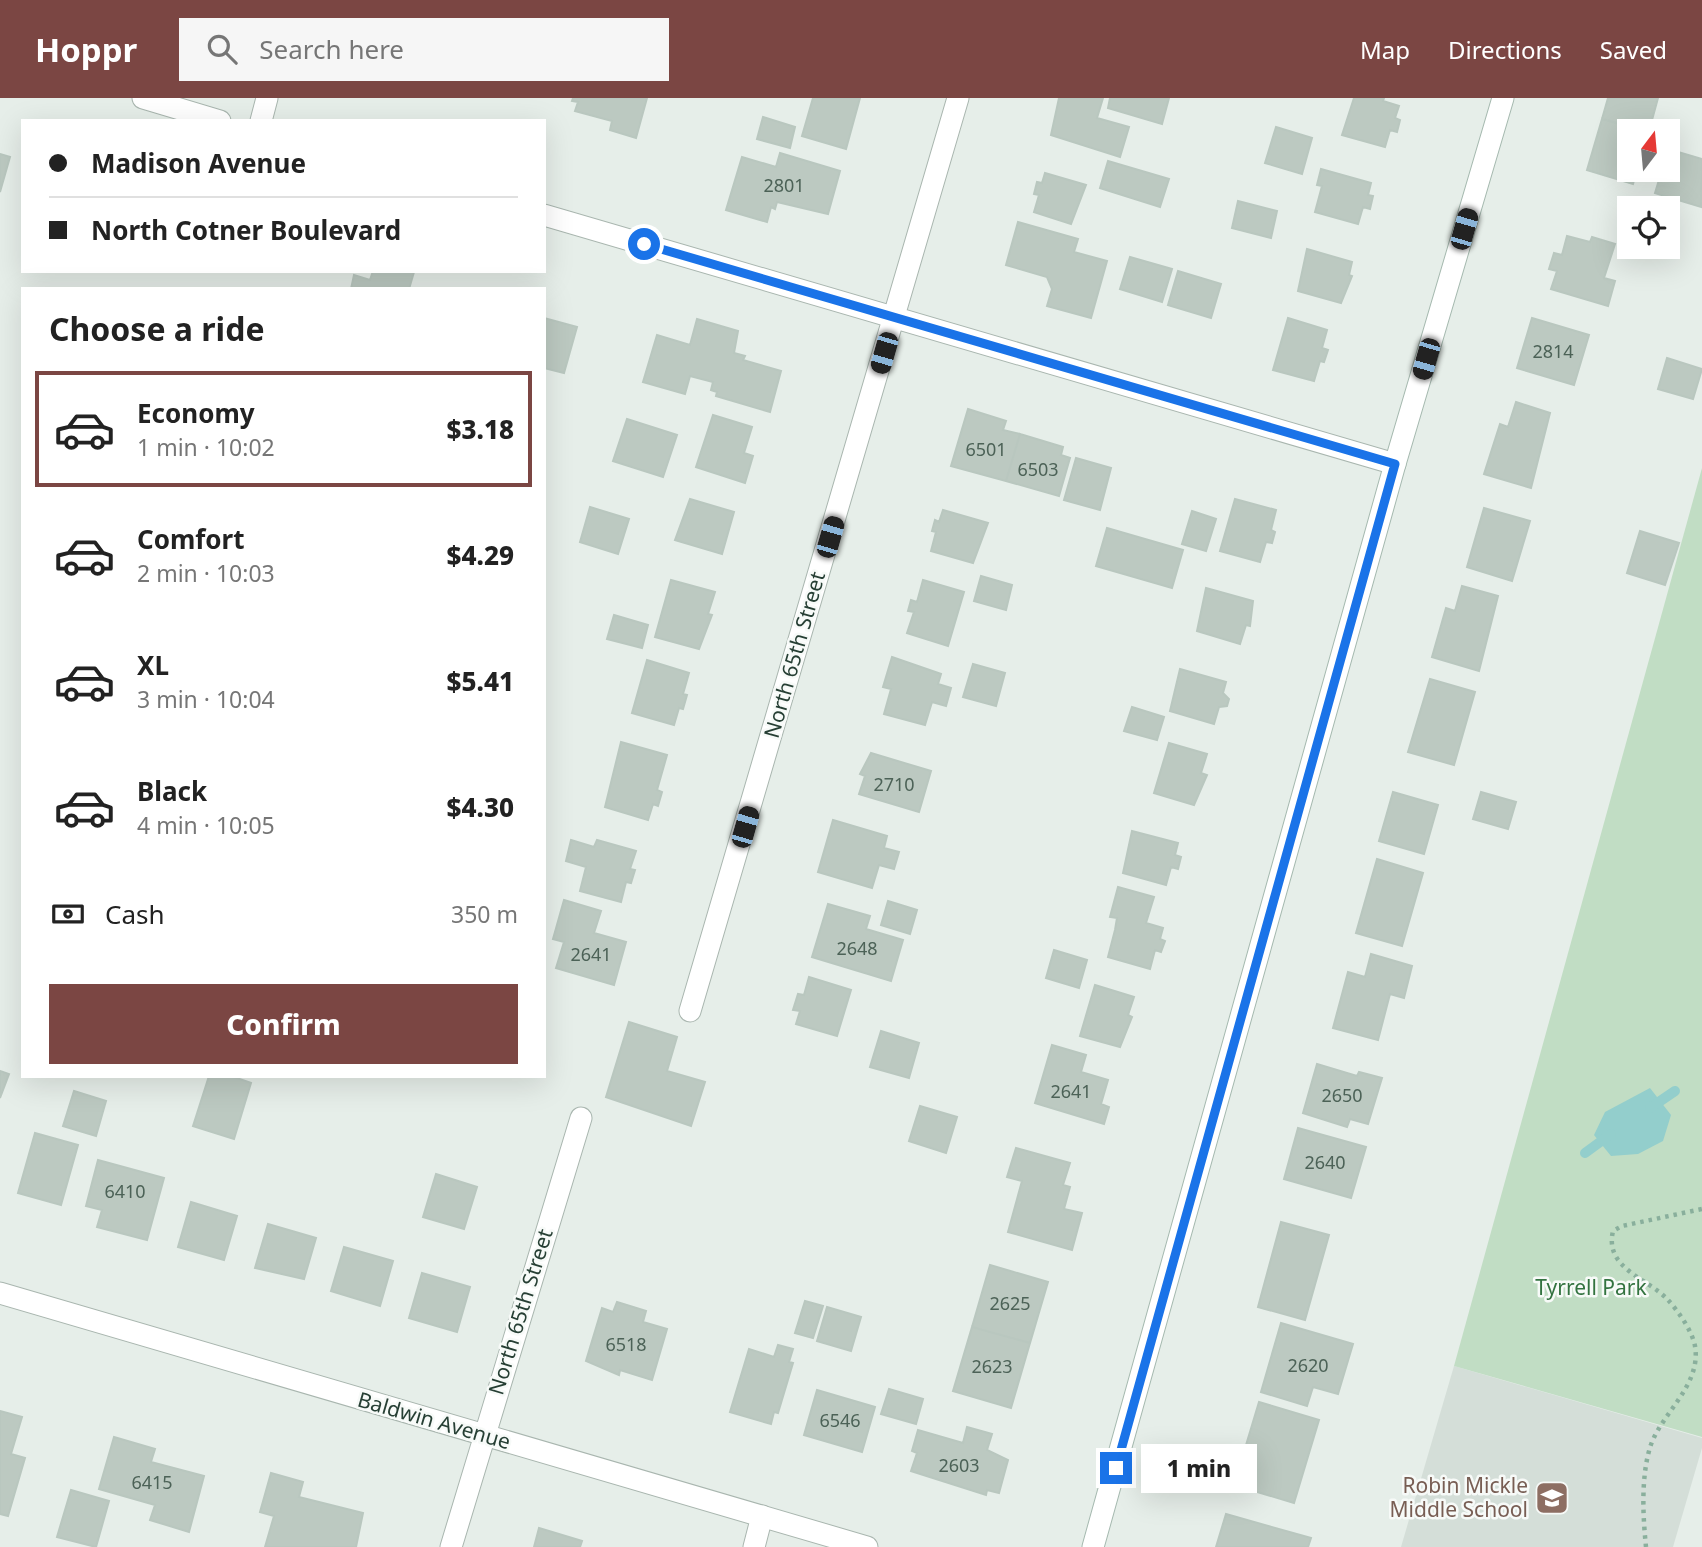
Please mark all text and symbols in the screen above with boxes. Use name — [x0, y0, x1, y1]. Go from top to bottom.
search box — [179, 18, 669, 81]
text: Hoppr — [35, 27, 137, 72]
icon: search — [203, 30, 241, 68]
text: Search here — [259, 31, 404, 67]
text: Map — [1360, 33, 1410, 66]
text: Directions — [1448, 33, 1562, 66]
text: Saved — [1600, 33, 1667, 66]
north arrow — [1617, 119, 1680, 182]
map controls — [1617, 119, 1680, 259]
text: Madison Avenue — [91, 145, 306, 181]
house number: 2801 — [763, 173, 805, 197]
button: locate — [1617, 196, 1680, 259]
car — [1449, 206, 1480, 252]
text: North Cotner Boulevard — [91, 212, 401, 248]
route start — [628, 228, 660, 260]
text: Choose a ride — [49, 307, 265, 350]
car — [869, 330, 900, 376]
car — [1411, 336, 1442, 382]
house number: 2814 — [1532, 339, 1574, 363]
text: Economy — [137, 395, 255, 431]
icon: car — [53, 398, 116, 461]
text: $3.18 — [447, 411, 514, 447]
text: 1 min · 10:02 — [137, 431, 275, 463]
house number: 6501 — [965, 437, 1007, 461]
house number: 6503 — [1017, 457, 1059, 481]
car — [815, 514, 846, 560]
text: Comfort — [137, 521, 245, 557]
icon: car — [53, 524, 116, 587]
text: $4.29 — [447, 537, 514, 573]
text: 2 min · 10:03 — [137, 557, 275, 589]
street label: North 65th Street — [757, 568, 831, 741]
text: XL — [137, 647, 169, 683]
icon: car — [53, 650, 116, 713]
text: $5.41 — [447, 663, 514, 699]
text: 3 min · 10:04 — [137, 683, 275, 715]
house number: 2710 — [873, 772, 915, 796]
text: Black — [137, 773, 207, 809]
icon: car — [53, 776, 116, 839]
text: $4.30 — [447, 789, 514, 825]
car — [730, 804, 761, 850]
text: 4 min · 10:05 — [137, 809, 275, 841]
icon: cash — [49, 895, 87, 933]
text: Cash — [105, 896, 165, 932]
text: 350 m — [451, 898, 518, 930]
house number: 2648 — [836, 936, 878, 960]
house number: 2641 — [570, 942, 612, 966]
button: Confirm — [49, 984, 518, 1064]
house number: 2641 — [1050, 1079, 1092, 1103]
house number: 2650 — [1321, 1083, 1363, 1107]
house number: 2640 — [1304, 1150, 1346, 1174]
house number: 6410 — [104, 1179, 146, 1203]
street label: North 65th Street — [482, 1225, 559, 1398]
park label: Tyrrell Park — [1535, 1273, 1647, 1301]
house number: 2625 — [989, 1291, 1031, 1315]
house number: 6518 — [605, 1332, 647, 1356]
house number: 2620 — [1287, 1353, 1329, 1377]
house number: 2623 — [971, 1354, 1013, 1378]
street label: Baldwin Avenue — [355, 1385, 514, 1455]
house number: 6546 — [819, 1408, 861, 1432]
callout: 1 min — [1140, 1444, 1256, 1492]
route end — [1100, 1452, 1132, 1484]
text: 1 min — [1167, 1452, 1231, 1484]
house number: 2603 — [938, 1453, 980, 1477]
house number: 6415 — [131, 1470, 173, 1494]
place label: Robin Mickle Middle School — [1390, 1471, 1528, 1523]
school or university icon: Robin Mickle Middle School — [1533, 1479, 1571, 1517]

